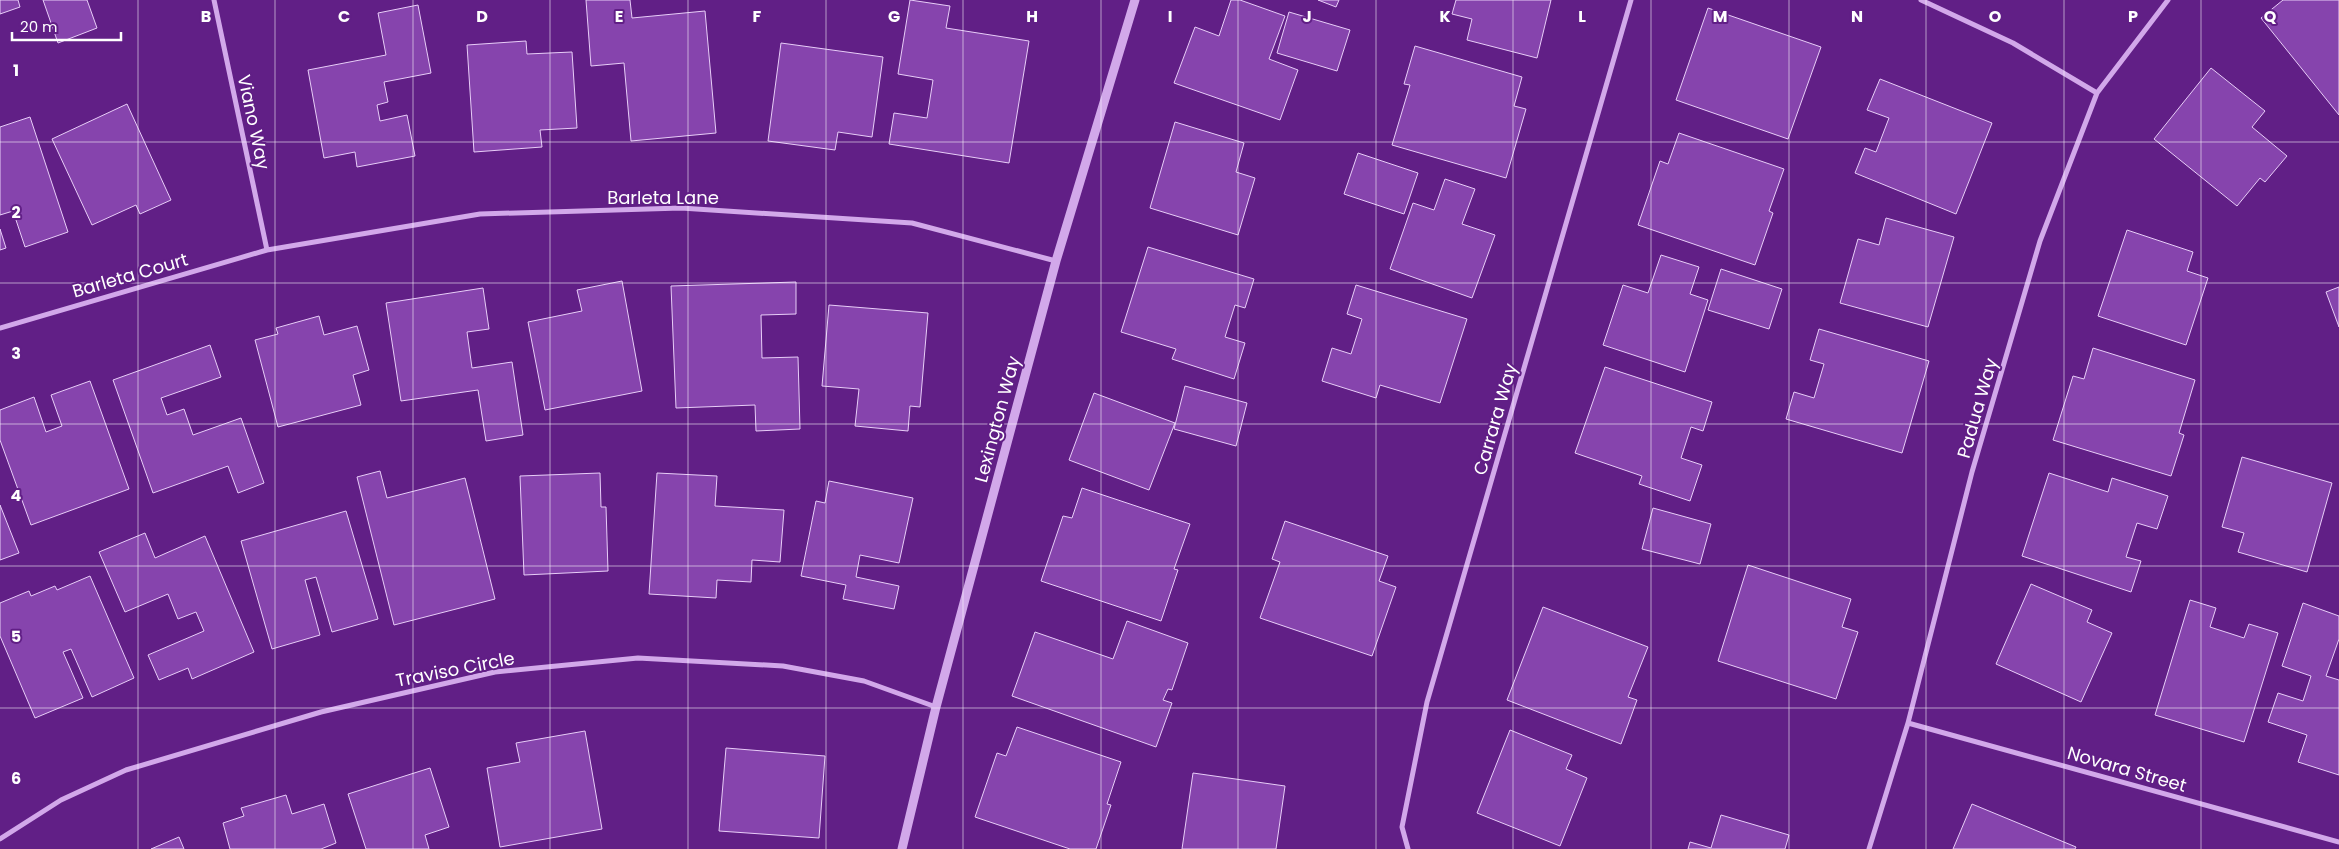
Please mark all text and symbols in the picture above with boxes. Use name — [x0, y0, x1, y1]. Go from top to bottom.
text: B — [201, 5, 211, 28]
text: C — [338, 5, 350, 28]
text: D — [476, 5, 488, 28]
text: E — [615, 5, 623, 28]
text: F — [753, 5, 762, 28]
text: G — [888, 5, 900, 28]
text: H — [1026, 5, 1038, 28]
text: I — [1168, 5, 1172, 28]
text: J — [1302, 5, 1312, 28]
text: K — [1439, 5, 1451, 28]
text: L — [1578, 5, 1586, 28]
text: M — [1713, 5, 1727, 28]
text: N — [1851, 5, 1863, 28]
text: O — [1989, 5, 2002, 28]
text: P — [2128, 5, 2138, 28]
text: Q — [2264, 5, 2277, 28]
scale bar — [12, 10, 121, 42]
text: 20 m — [20, 16, 58, 37]
text: 1 — [13, 59, 19, 82]
street label: Viano Way — [232, 72, 276, 172]
street label: Barleta Lane — [607, 185, 719, 210]
text: 2 — [11, 201, 21, 224]
street label: Barleta Court — [69, 247, 191, 303]
text: 3 — [11, 342, 21, 365]
street label: Lexington Way — [968, 353, 1026, 485]
street label: Padua Way — [1951, 355, 2003, 461]
street label: Carrara Way — [1467, 360, 1523, 478]
text: 4 — [11, 484, 22, 507]
text: 5 — [11, 625, 21, 648]
street label: Traviso Circle — [394, 645, 516, 693]
street label: Novara Street — [2065, 740, 2189, 798]
text: 6 — [11, 767, 21, 790]

